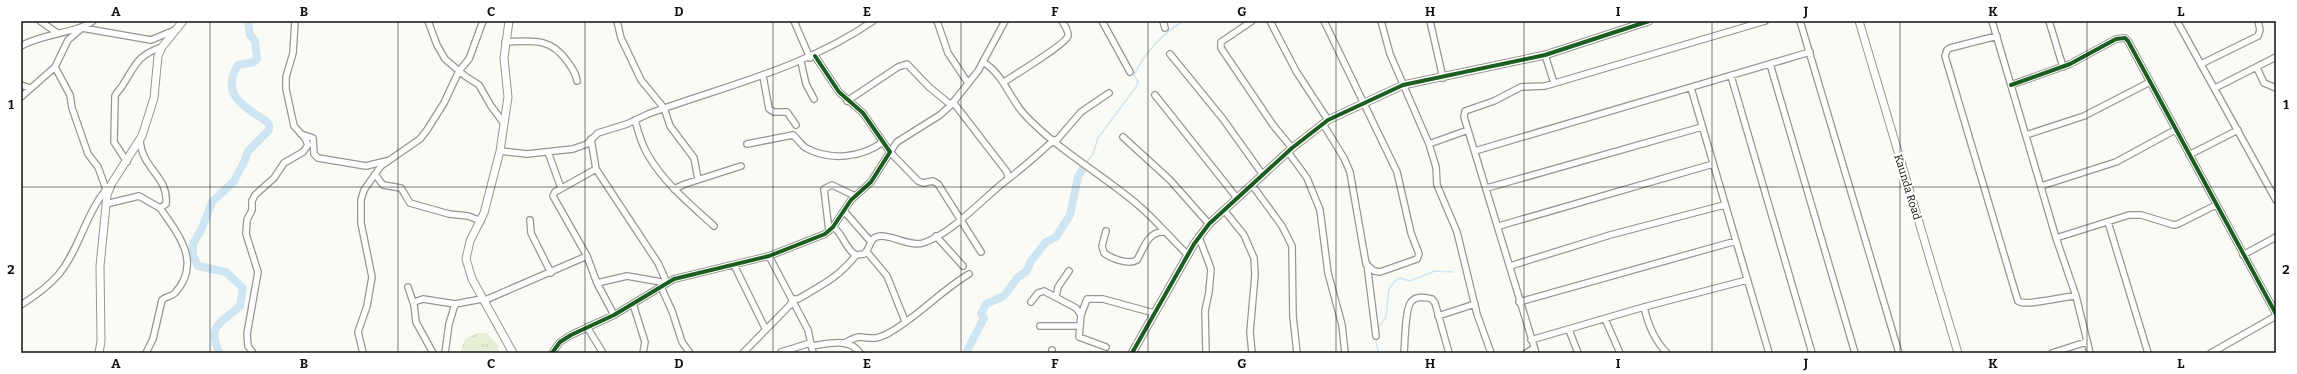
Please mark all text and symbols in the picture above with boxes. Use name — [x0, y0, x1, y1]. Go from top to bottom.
text: A — [111, 4, 121, 19]
text: B — [300, 4, 308, 19]
text: C — [487, 4, 495, 19]
text: D — [674, 4, 684, 19]
text: E — [863, 4, 871, 19]
text: F — [1051, 4, 1059, 19]
text: G — [1237, 4, 1247, 19]
text: H — [1425, 4, 1435, 19]
text: I — [1616, 4, 1621, 19]
text: J — [1803, 4, 1809, 19]
text: K — [1988, 4, 1998, 19]
text: L — [2177, 4, 2185, 19]
text: 1 — [8, 97, 14, 112]
text: 1 — [2283, 97, 2289, 112]
street label: Kaunda Road — [1891, 153, 1924, 222]
text: 2 — [7, 262, 15, 277]
text: 2 — [2282, 262, 2290, 277]
text: A — [111, 356, 121, 371]
text: B — [300, 356, 308, 371]
text: C — [487, 356, 495, 371]
text: D — [674, 356, 684, 371]
text: E — [863, 356, 871, 371]
text: F — [1051, 356, 1059, 371]
text: G — [1237, 356, 1247, 371]
text: H — [1425, 356, 1435, 371]
text: I — [1616, 356, 1621, 371]
text: J — [1803, 356, 1809, 371]
text: K — [1988, 356, 1998, 371]
text: L — [2177, 356, 2185, 371]

